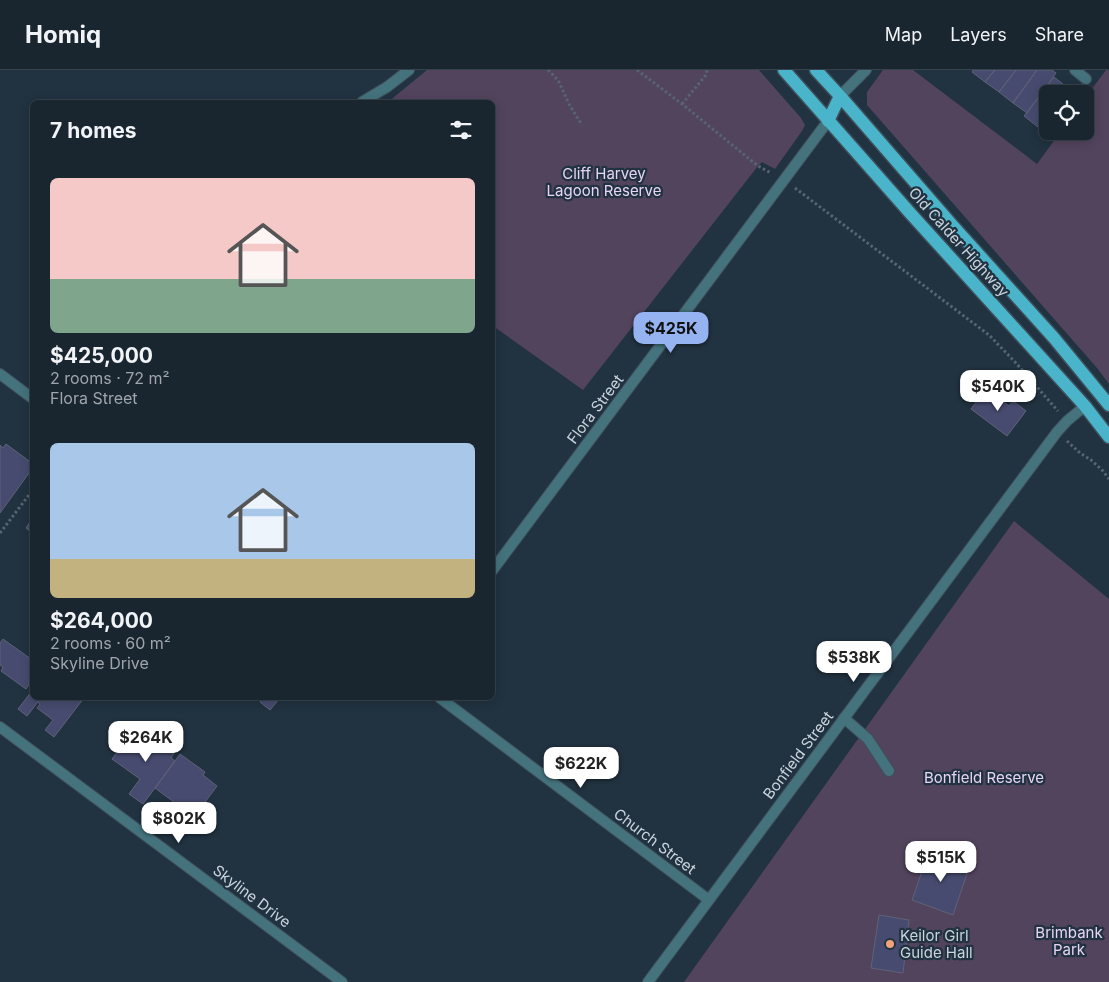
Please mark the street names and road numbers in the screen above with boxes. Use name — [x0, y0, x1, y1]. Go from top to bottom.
street label: Old Calder Highway — [905, 183, 1014, 301]
street label: Flora Street — [563, 370, 627, 448]
street label: Bonfield Street — [759, 707, 837, 803]
street label: Church Street — [610, 804, 700, 878]
street label: Skyline Drive — [209, 861, 295, 931]

